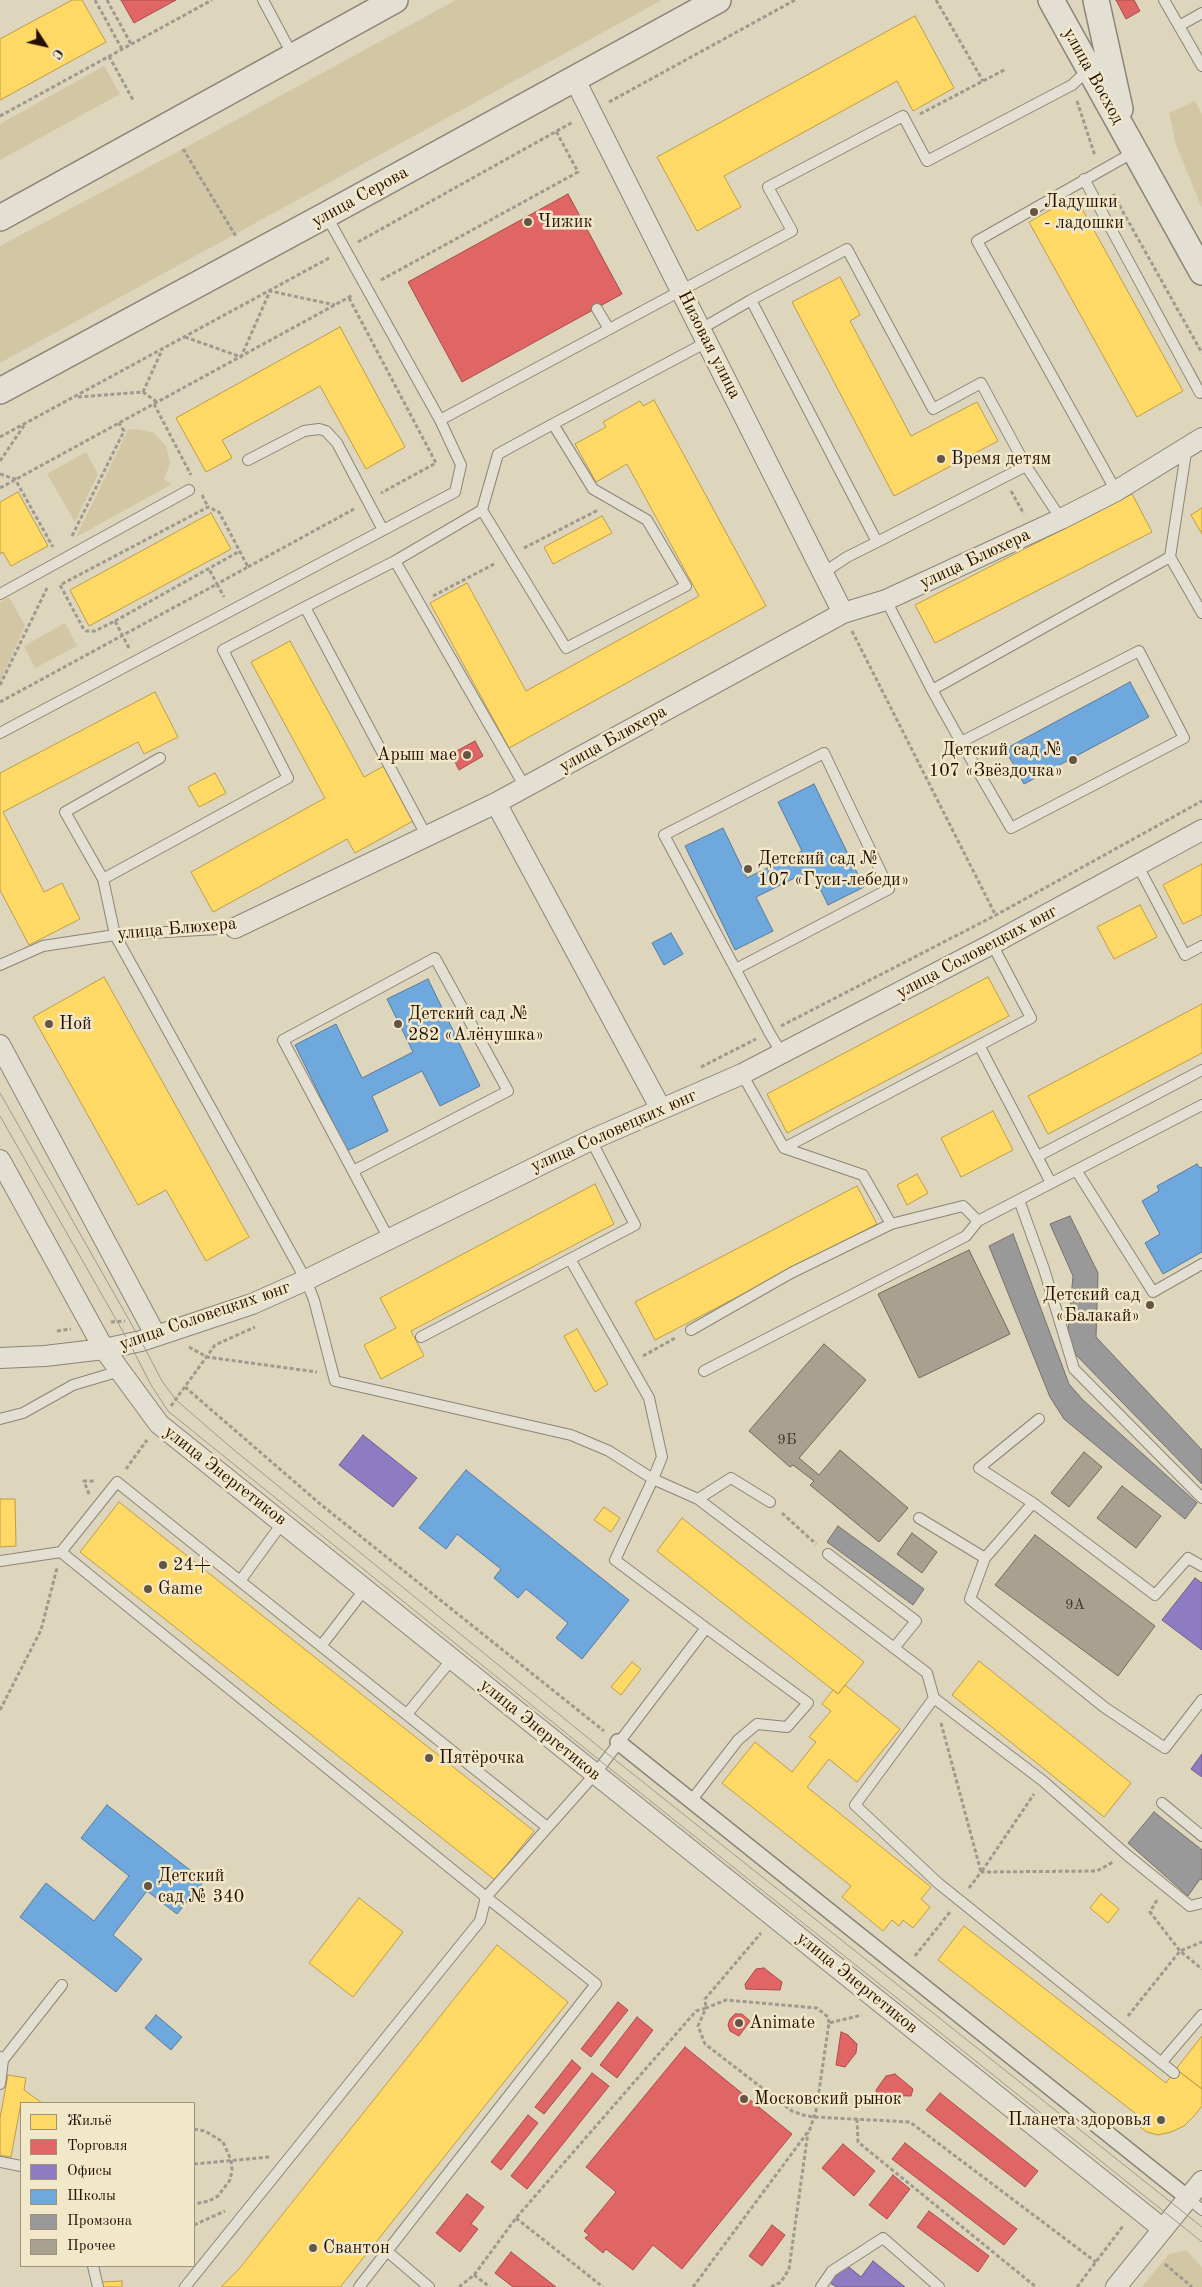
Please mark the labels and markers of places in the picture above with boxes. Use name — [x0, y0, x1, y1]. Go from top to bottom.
place label: Ладушки - ладошки — [1044, 191, 1124, 233]
marker: Ладушки - ладошки — [1028, 206, 1040, 218]
place label: Чижик — [538, 211, 593, 233]
marker: Чижик — [522, 216, 534, 228]
place label: Время детям — [951, 448, 1051, 470]
marker: Время детям — [935, 453, 947, 465]
place label: Детский сад № 107 «Звёздочка» — [929, 739, 1063, 782]
place label: Арыш мае — [377, 744, 457, 766]
marker: Арыш мае — [461, 749, 473, 761]
marker: Детский сад № 107 «Звёздочка» — [1067, 754, 1079, 766]
place label: Детский сад № 107 «Гуси-лебеди» — [758, 848, 909, 891]
marker: Детский сад № 107 «Гуси-лебеди» — [742, 863, 754, 875]
place label: Детский сад № 282 «Алёнушка» — [408, 1003, 544, 1046]
place label: Ной — [59, 1013, 92, 1035]
marker: Ной — [43, 1018, 55, 1030]
marker: Детский сад № 282 «Алёнушка» — [392, 1018, 404, 1030]
place label: Детский сад «Балакай» — [1043, 1284, 1140, 1326]
marker: Детский сад «Балакай» — [1144, 1299, 1156, 1311]
place label: 24+ — [173, 1554, 211, 1576]
marker: 24+ — [157, 1559, 169, 1571]
place label: Game — [158, 1578, 202, 1600]
marker: Game — [142, 1583, 154, 1595]
place label: Пятёрочка — [439, 1747, 524, 1769]
marker: Пятёрочка — [423, 1752, 435, 1764]
place label: Детский сад № 340 — [158, 1865, 244, 1908]
marker: Детский сад № 340 — [142, 1880, 154, 1892]
place label: Animate — [749, 2012, 815, 2034]
marker: Animate — [733, 2017, 745, 2029]
place label: Московский рынок — [754, 2088, 902, 2110]
marker: Московский рынок — [738, 2093, 750, 2105]
place label: Планета здоровья — [1008, 2109, 1151, 2131]
marker: Планета здоровья — [1155, 2114, 1167, 2126]
place label: Свантон — [323, 2237, 390, 2259]
marker: Свантон — [307, 2242, 319, 2254]

